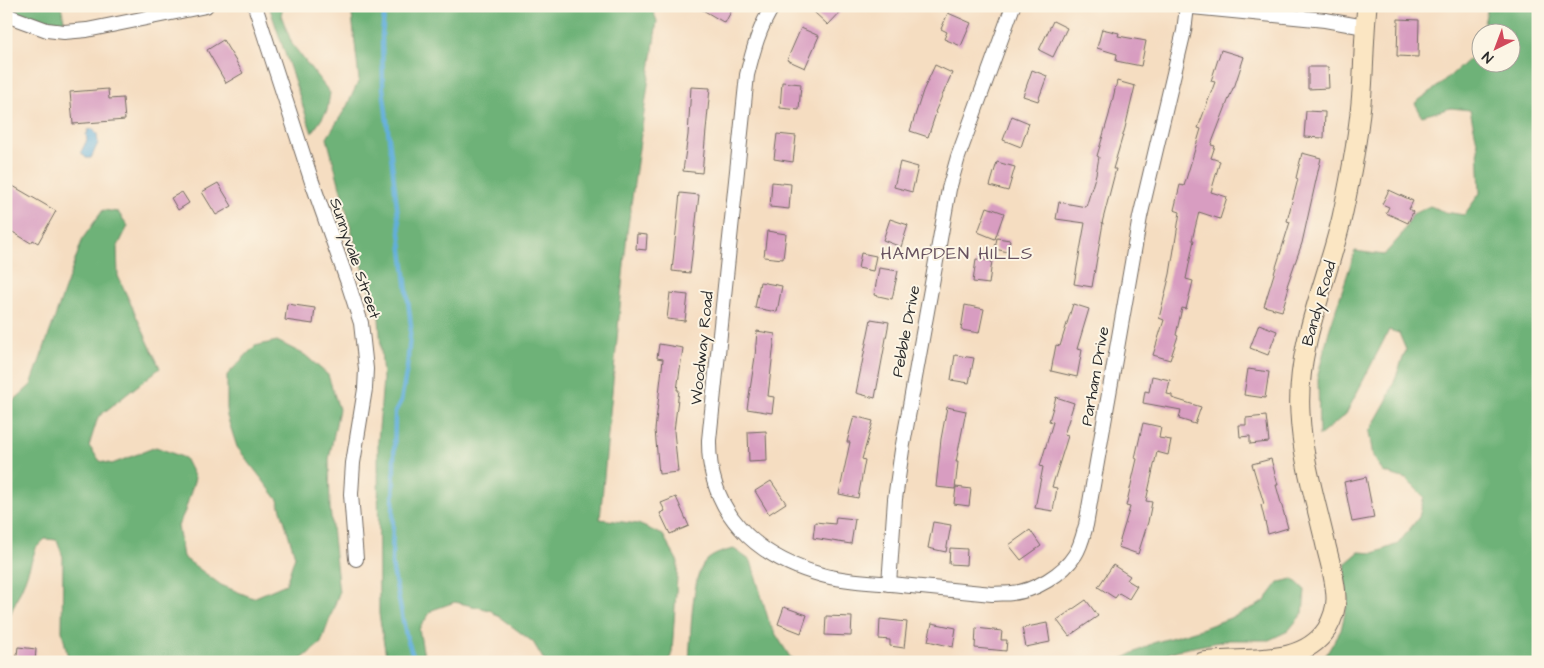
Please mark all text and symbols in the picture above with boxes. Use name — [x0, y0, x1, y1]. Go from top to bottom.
north arrow — [1472, 22, 1522, 72]
text: N — [1478, 46, 1498, 67]
street label: Sunnyvale Street — [323, 195, 386, 323]
district label: HAMPDEN HILLS — [881, 241, 1033, 266]
street label: Bandy Road — [1296, 258, 1343, 349]
street label: Pebble Drive — [886, 283, 926, 379]
street label: Woodway Road — [685, 290, 720, 406]
street label: Parham Drive — [1075, 324, 1115, 428]

